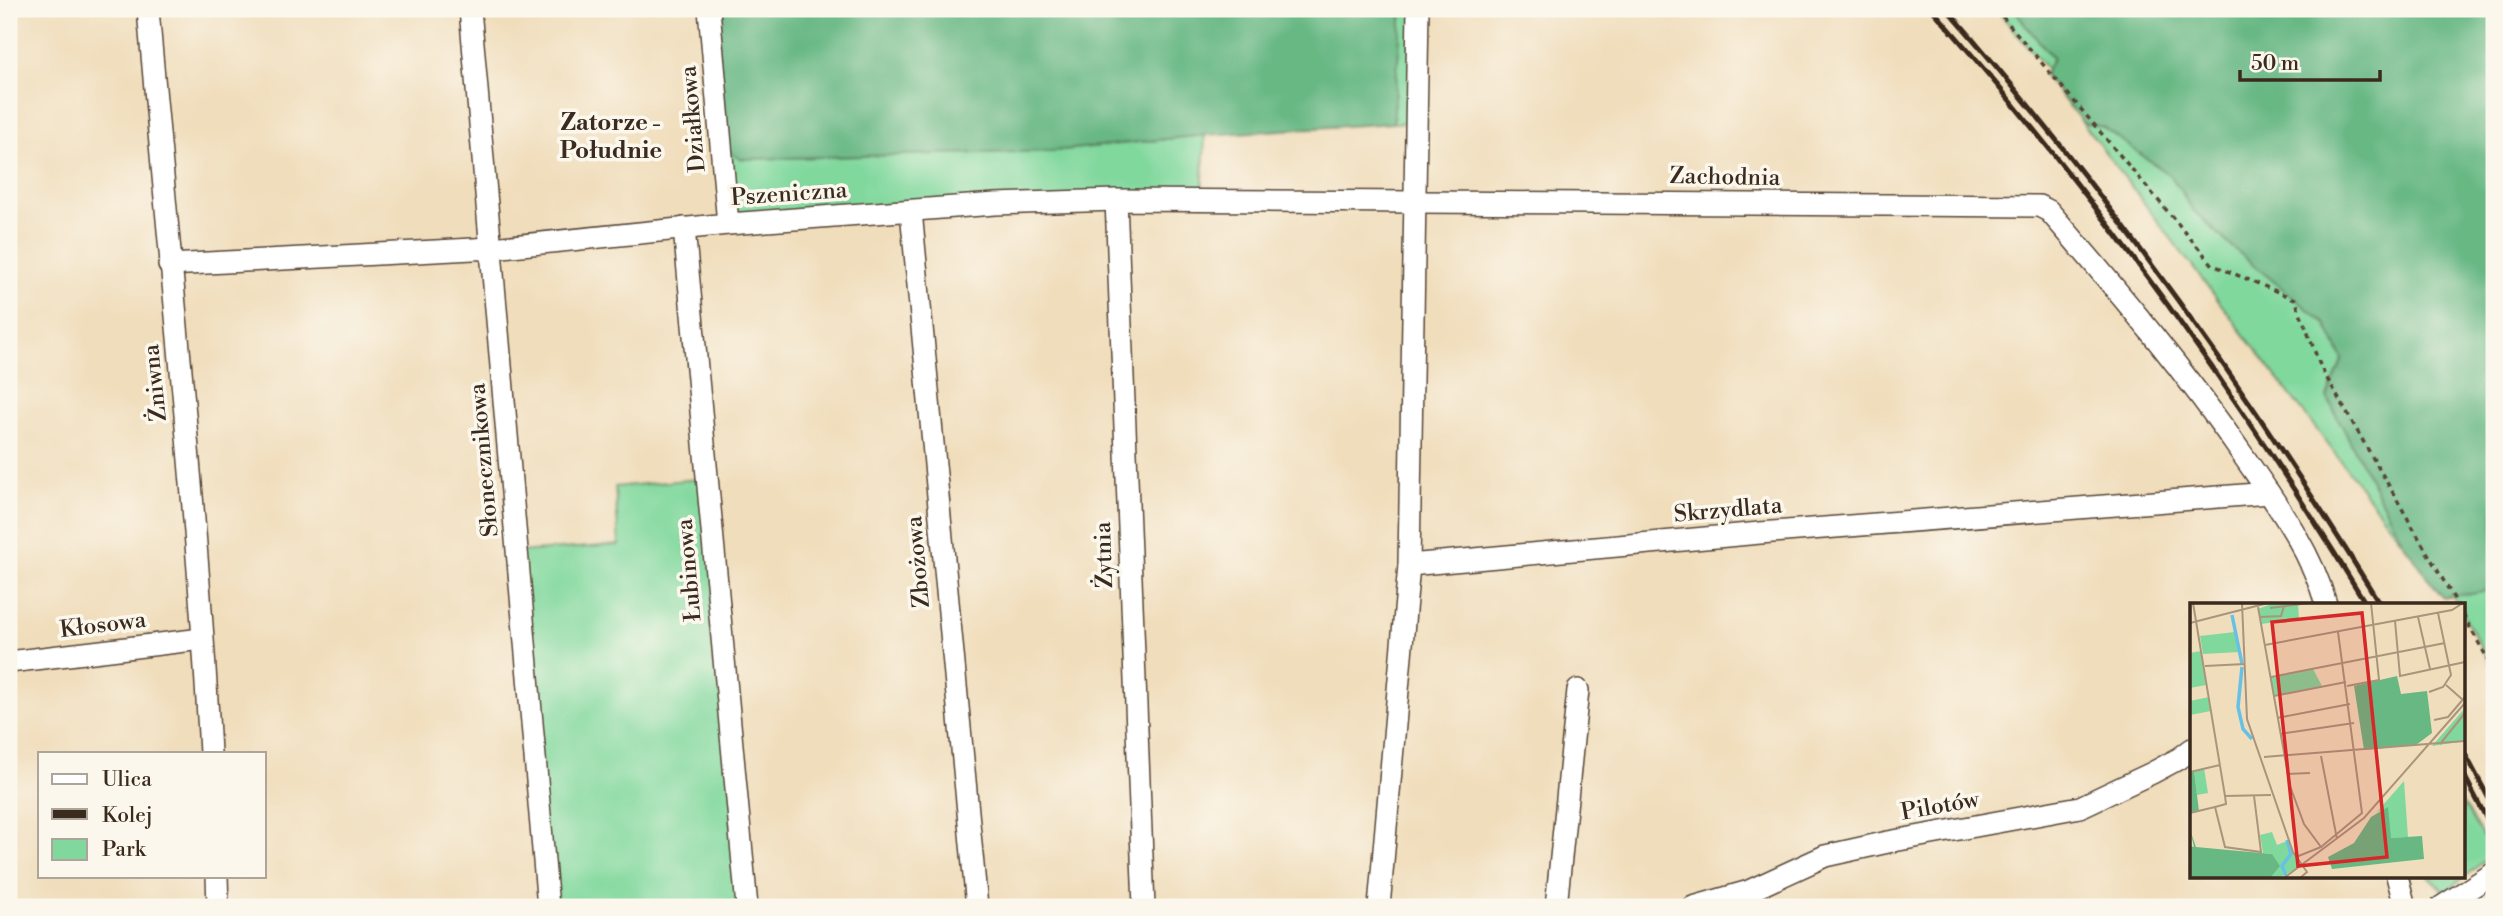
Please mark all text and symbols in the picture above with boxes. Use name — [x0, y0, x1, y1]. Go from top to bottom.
scale bar — [2240, 38, 2380, 82]
text: 50 m — [2251, 51, 2299, 77]
street label: Działkowa — [674, 64, 712, 173]
district label: Zatorze - Południe — [560, 108, 662, 166]
street label: Zachodnia — [1669, 162, 1781, 192]
street label: Pszeniczna — [730, 176, 849, 212]
street label: Żniwna — [135, 343, 173, 423]
street label: Słonecznikowa — [463, 382, 505, 538]
street label: Skrzydlata — [1673, 491, 1784, 529]
street label: Zbożowa — [900, 514, 936, 609]
street label: Łubinowa — [671, 517, 707, 622]
street label: Żytnia — [1087, 521, 1119, 589]
inset map — [2190, 603, 2464, 878]
street label: Kłosowa — [58, 606, 148, 644]
legend — [38, 752, 266, 878]
text: Ulica — [102, 767, 152, 793]
street label: Pilotów — [1899, 785, 1983, 827]
text: Kolej — [102, 803, 153, 829]
text: Park — [102, 837, 147, 863]

